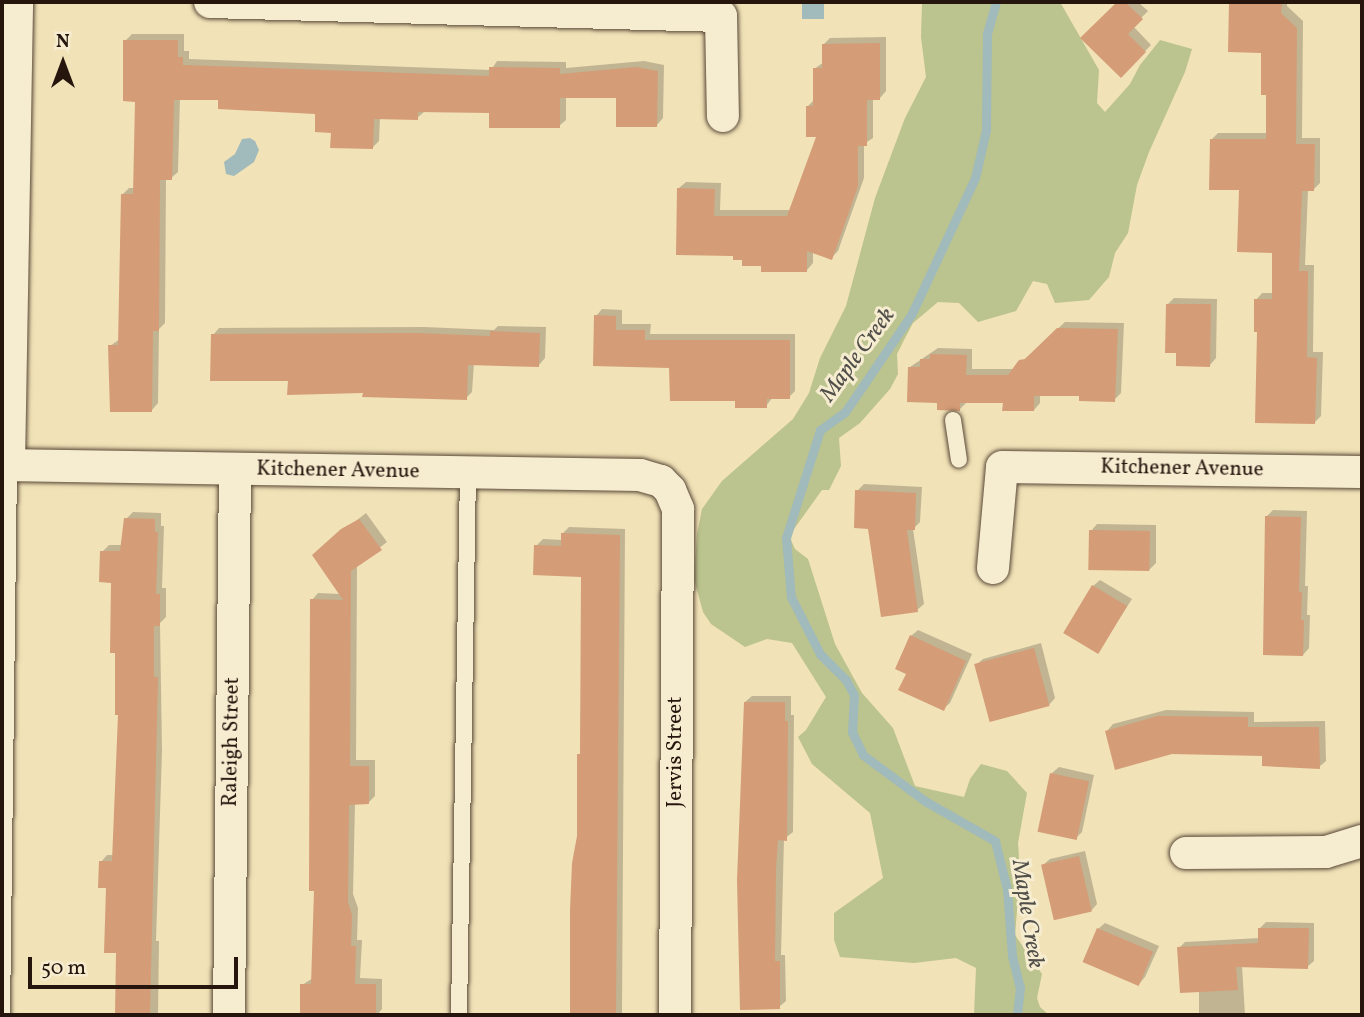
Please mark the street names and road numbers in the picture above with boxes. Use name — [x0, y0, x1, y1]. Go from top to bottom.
street label: Kitchener Avenue — [1100, 455, 1264, 483]
street label: Kitchener Avenue — [256, 457, 420, 485]
street label: Raleigh Street — [218, 677, 246, 807]
street label: Jervis Street — [663, 696, 689, 808]

